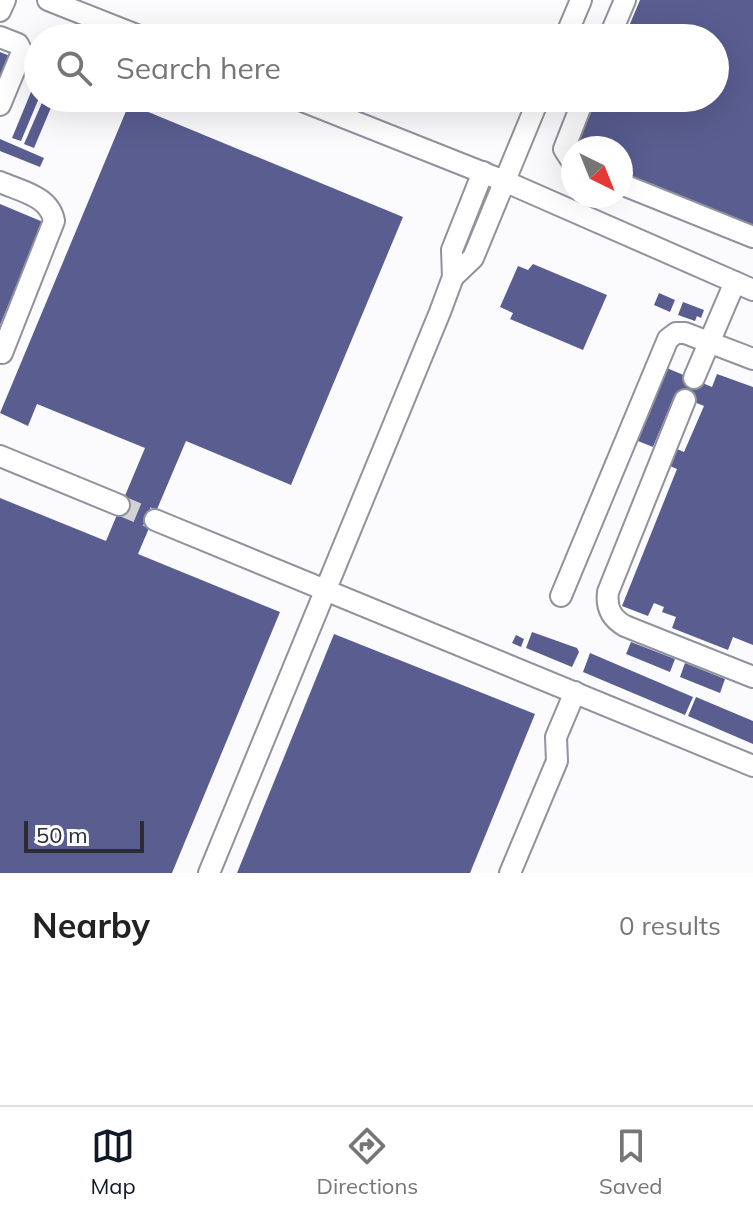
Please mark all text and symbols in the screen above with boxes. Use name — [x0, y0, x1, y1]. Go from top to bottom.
search box — [24, 24, 729, 112]
icon: search — [52, 46, 96, 90]
text: Search here — [116, 49, 281, 87]
north arrow — [561, 136, 633, 208]
scale bar — [24, 817, 144, 853]
text: 50 m — [36, 821, 87, 849]
text: Nearby — [32, 904, 150, 947]
text: 0 results — [619, 909, 721, 942]
tab: Map — [90, 1124, 136, 1200]
tab: Directions — [317, 1124, 418, 1200]
tab: Saved — [599, 1124, 663, 1200]

